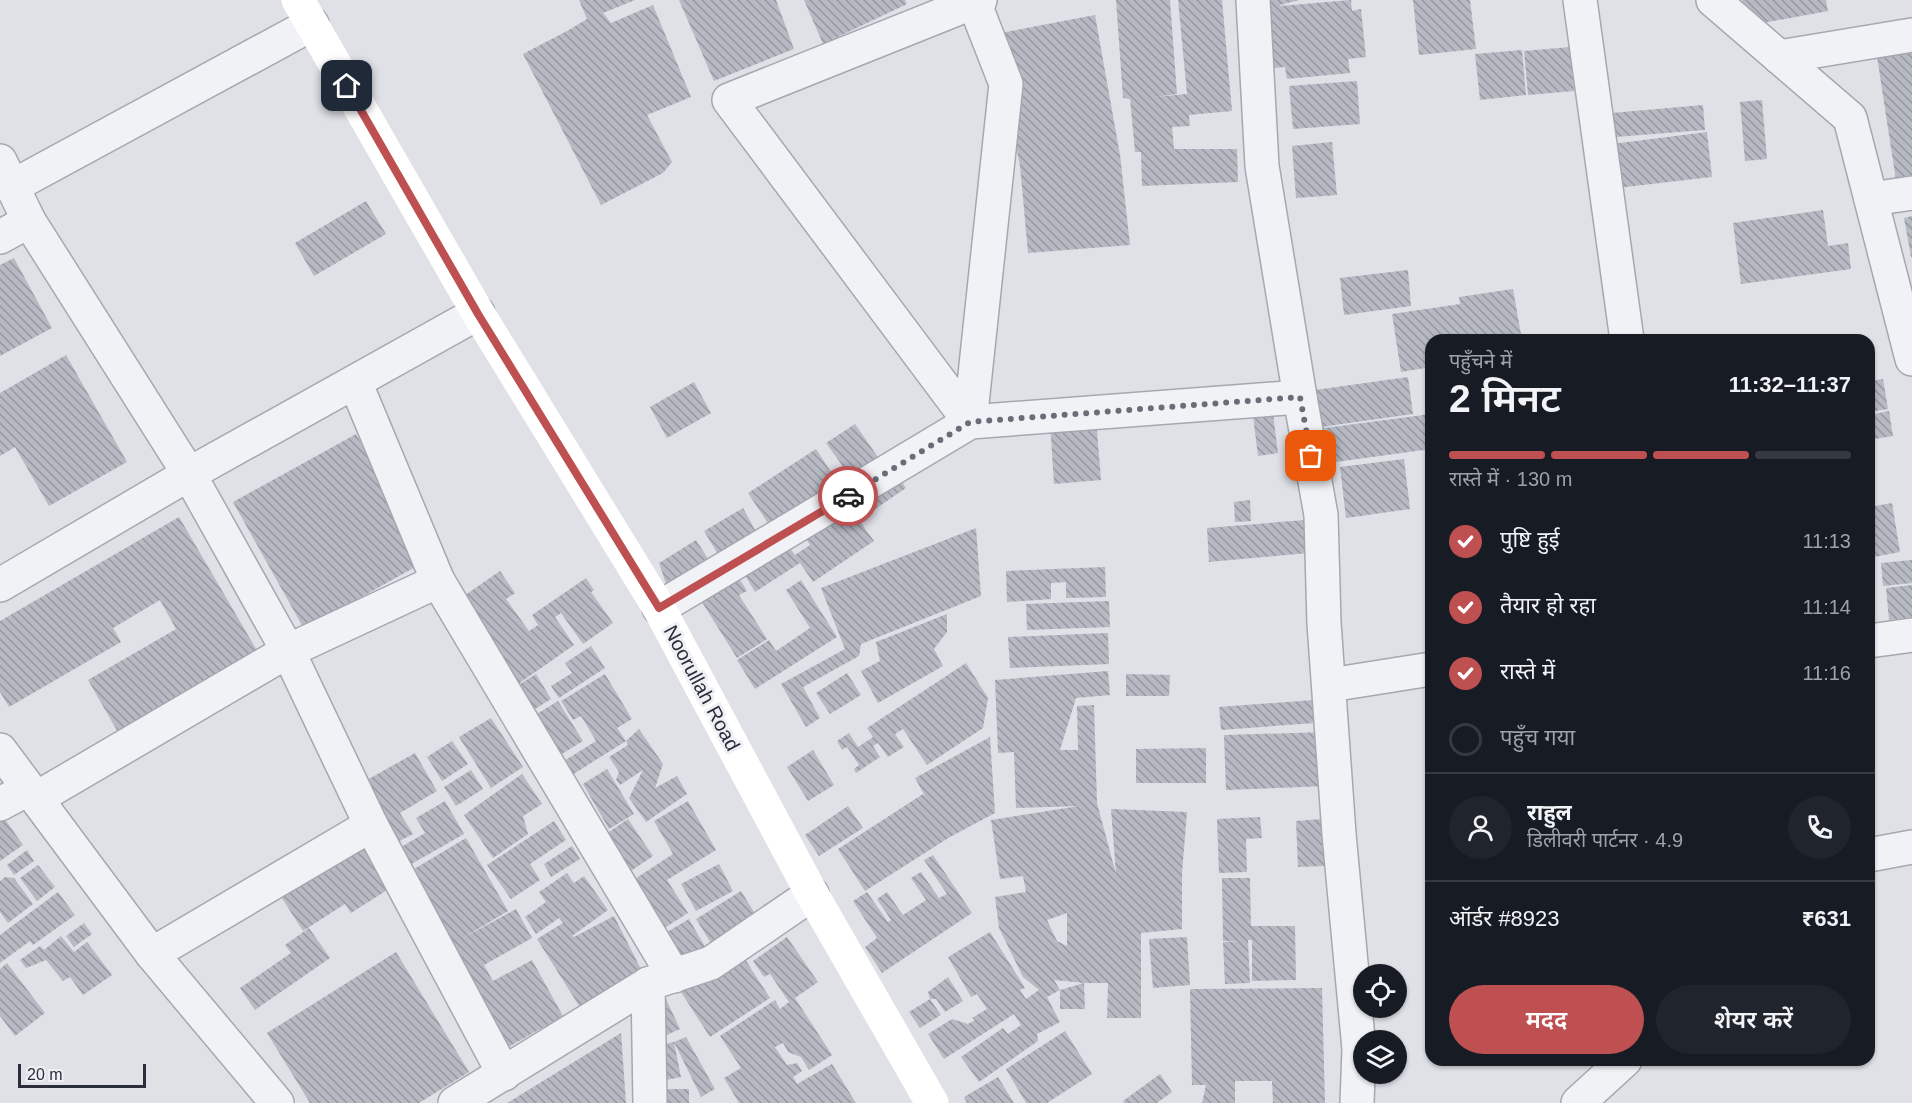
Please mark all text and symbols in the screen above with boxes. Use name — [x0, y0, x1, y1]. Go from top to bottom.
pin — [321, 60, 372, 111]
icon: home — [330, 69, 363, 102]
text: पहुँचने में — [1449, 350, 1512, 372]
text: 11:32–11:37 — [1729, 372, 1851, 397]
text: 2 मिनट — [1449, 377, 1561, 420]
pin — [1285, 430, 1336, 481]
icon: bag — [1294, 439, 1327, 472]
courier — [818, 466, 878, 526]
text: रास्ते में · 130 m — [1449, 468, 1572, 490]
icon: car — [832, 480, 865, 513]
icon: check — [1449, 525, 1482, 558]
text: पुष्टि हुई — [1500, 527, 1560, 552]
text: 11:13 — [1802, 530, 1851, 552]
icon: check — [1449, 591, 1482, 624]
text: तैयार हो रहा — [1500, 593, 1596, 618]
text: 11:14 — [1802, 596, 1851, 618]
street label: Noorullah Road — [660, 621, 744, 755]
icon: check — [1449, 657, 1482, 690]
text: रास्ते में — [1500, 659, 1555, 684]
text: 11:16 — [1802, 662, 1851, 684]
text: पहुँच गया — [1500, 725, 1575, 750]
button: person — [1449, 796, 1512, 859]
button: phone — [1788, 796, 1851, 859]
text: राहुल — [1527, 800, 1572, 825]
text: डिलीवरी पार्टनर · 4.9 — [1527, 829, 1683, 851]
text: ऑर्डर #8923 — [1449, 906, 1560, 931]
text: ₹631 — [1802, 906, 1851, 931]
map controls — [1353, 964, 1407, 1084]
button: locate — [1353, 964, 1407, 1018]
button: मदद — [1449, 985, 1644, 1054]
button: शेयर करें — [1656, 985, 1851, 1054]
button: layers — [1353, 1030, 1407, 1084]
scale bar — [18, 1061, 146, 1088]
text: 20 m — [27, 1066, 63, 1083]

